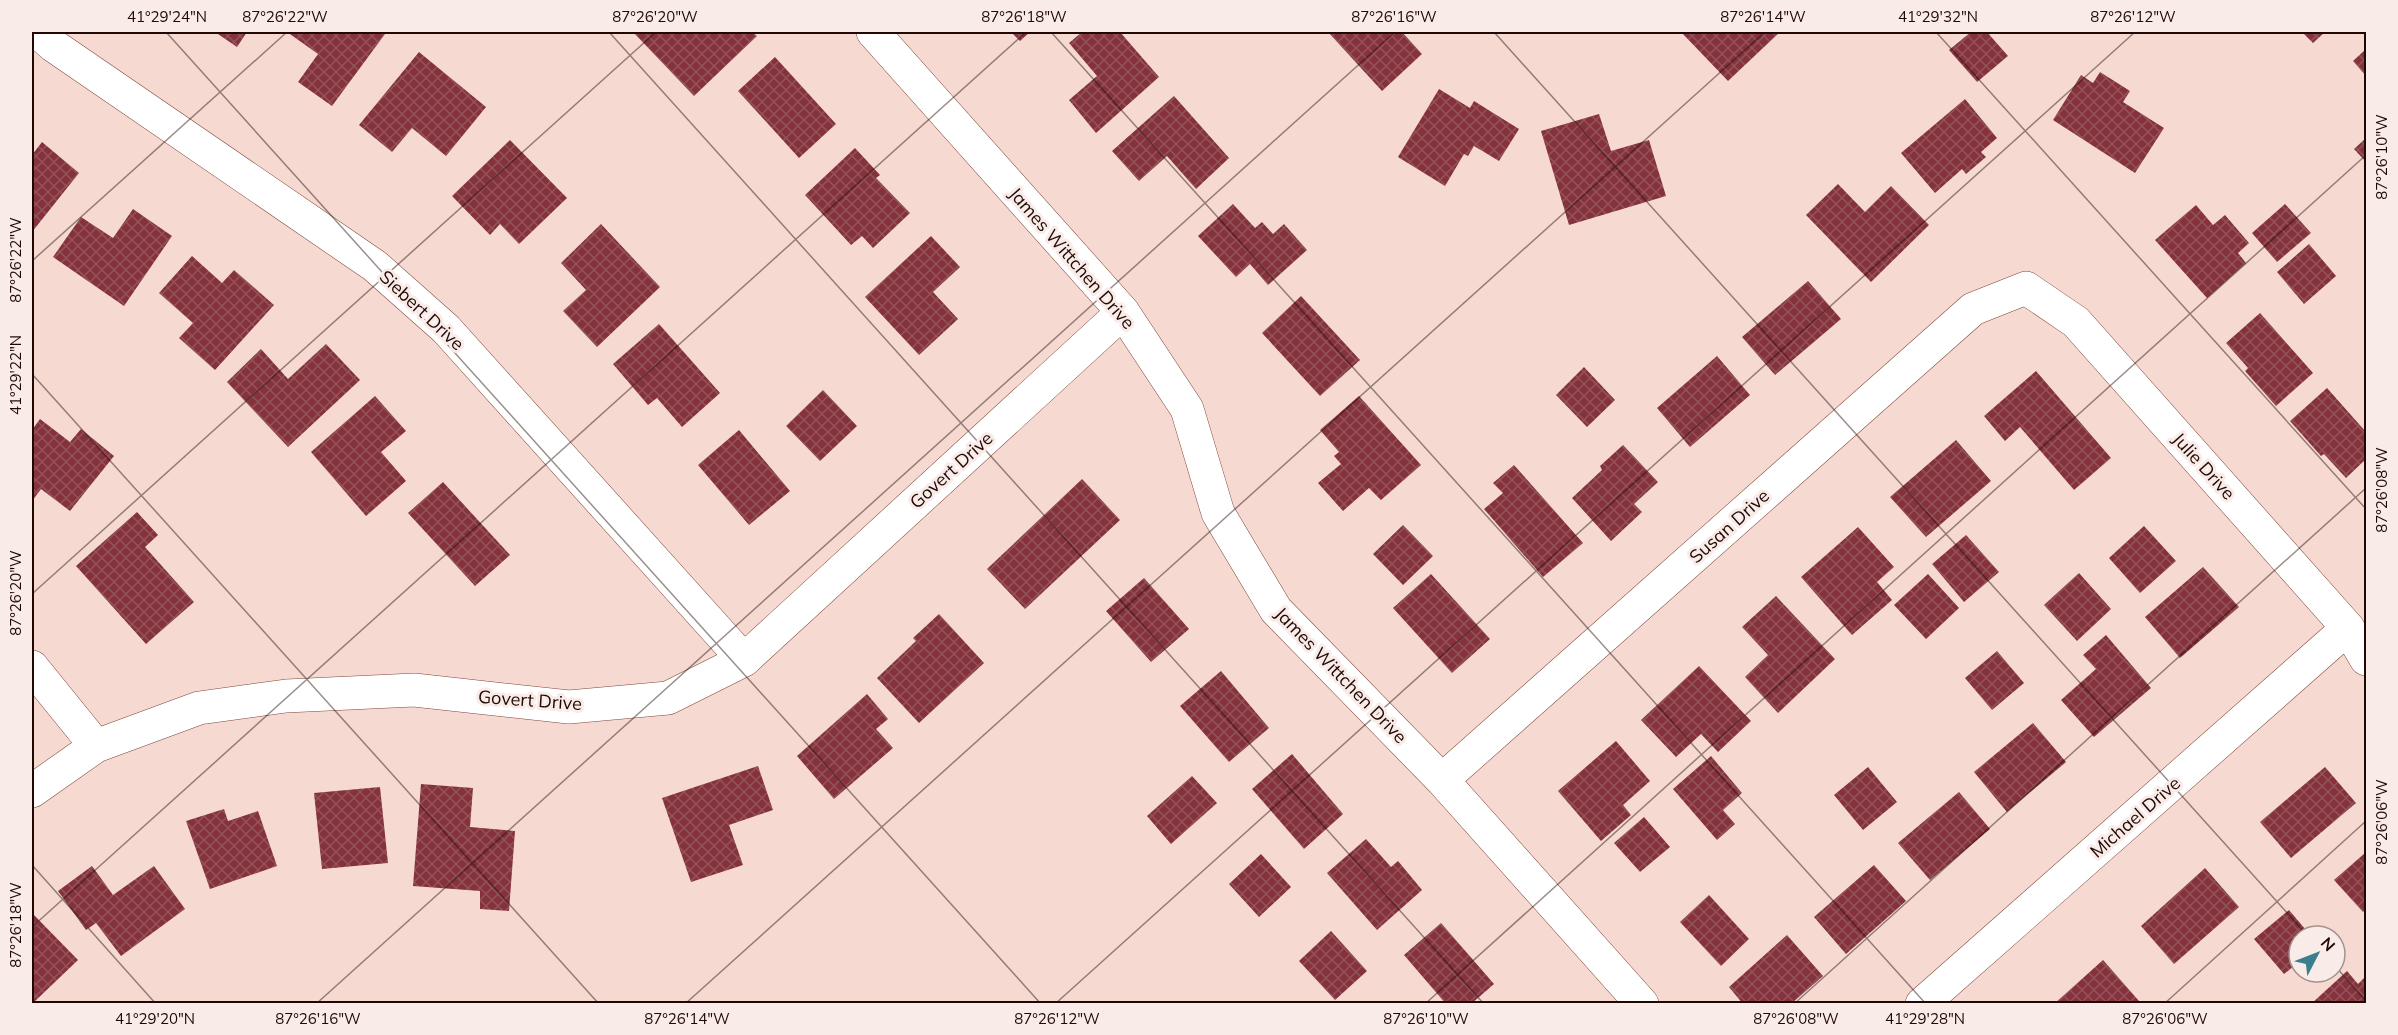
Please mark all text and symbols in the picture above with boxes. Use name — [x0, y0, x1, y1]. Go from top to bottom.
text: 41°29'24"N — [127, 7, 207, 26]
text: 87°26'22"W — [242, 7, 328, 26]
text: 87°26'20"W — [612, 7, 698, 26]
text: 87°26'18"W — [981, 7, 1067, 26]
text: 87°26'16"W — [1351, 7, 1437, 26]
text: 87°26'14"W — [1720, 7, 1806, 26]
text: 41°29'32"N — [1898, 7, 1978, 26]
text: 87°26'12"W — [2090, 7, 2176, 26]
text: 87°26'10"W — [2372, 114, 2391, 200]
street label: James Wittchen Drive — [1004, 182, 1140, 334]
text: 87°26'22"W — [6, 217, 25, 303]
street label: Siebert Drive — [375, 265, 469, 355]
text: 41°29'22"N — [6, 335, 25, 415]
street label: Govert Drive — [905, 427, 997, 513]
street label: Julie Drive — [2168, 428, 2240, 504]
text: 87°26'08"W — [2372, 447, 2391, 533]
street label: Susan Drive — [1684, 484, 1774, 568]
text: 87°26'20"W — [6, 550, 25, 636]
street label: James Wittchen Drive — [1270, 602, 1412, 748]
street label: Govert Drive — [477, 685, 583, 715]
street label: Michael Drive — [2085, 771, 2185, 863]
text: 87°26'06"W — [2372, 779, 2391, 865]
text: 87°26'18"W — [6, 882, 25, 968]
north arrow — [2287, 924, 2347, 984]
text: N — [2317, 933, 2340, 955]
text: 41°29'20"N — [115, 1009, 195, 1028]
text: 87°26'16"W — [275, 1009, 361, 1028]
text: 87°26'14"W — [644, 1009, 730, 1028]
text: 87°26'12"W — [1014, 1009, 1100, 1028]
text: 87°26'10"W — [1383, 1009, 1469, 1028]
text: 87°26'08"W — [1753, 1009, 1839, 1028]
text: 41°29'28"N — [1885, 1009, 1965, 1028]
text: 87°26'06"W — [2122, 1009, 2208, 1028]

